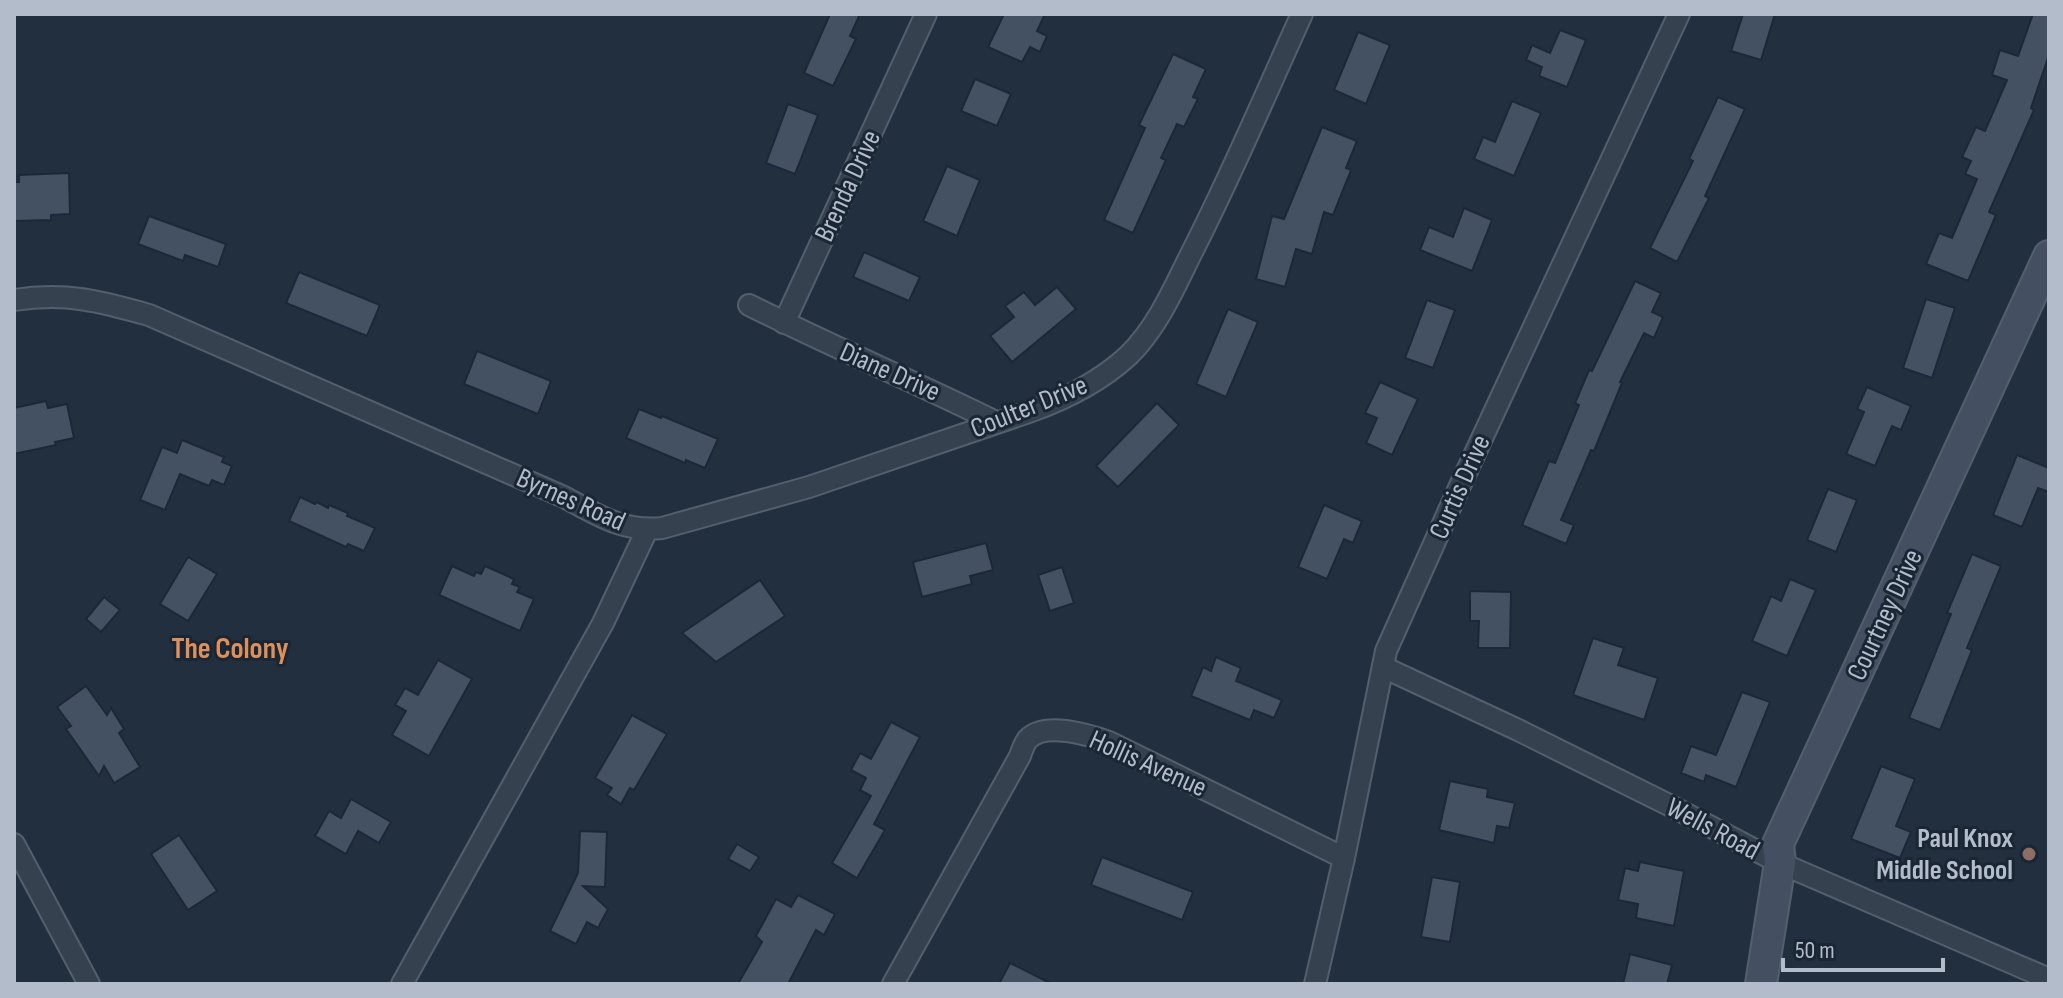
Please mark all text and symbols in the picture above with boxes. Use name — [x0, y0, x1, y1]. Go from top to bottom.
street label: Brenda Drive — [808, 125, 888, 247]
street label: Diane Drive — [835, 335, 945, 409]
street label: Coulter Drive — [966, 369, 1092, 445]
street label: Curtis Drive — [1422, 430, 1498, 544]
street label: Byrnes Road — [512, 461, 630, 539]
street label: Courtney Drive — [1840, 544, 1930, 686]
district label: The Colony — [172, 631, 289, 667]
street label: Hollis Avenue — [1084, 723, 1212, 805]
street label: Wells Road — [1661, 791, 1765, 867]
place label: Paul Knox Middle School — [1876, 822, 2013, 887]
marker: Paul Knox Middle School — [2020, 845, 2038, 863]
scale bar — [1783, 922, 1943, 972]
text: 50 m — [1795, 936, 1835, 965]

